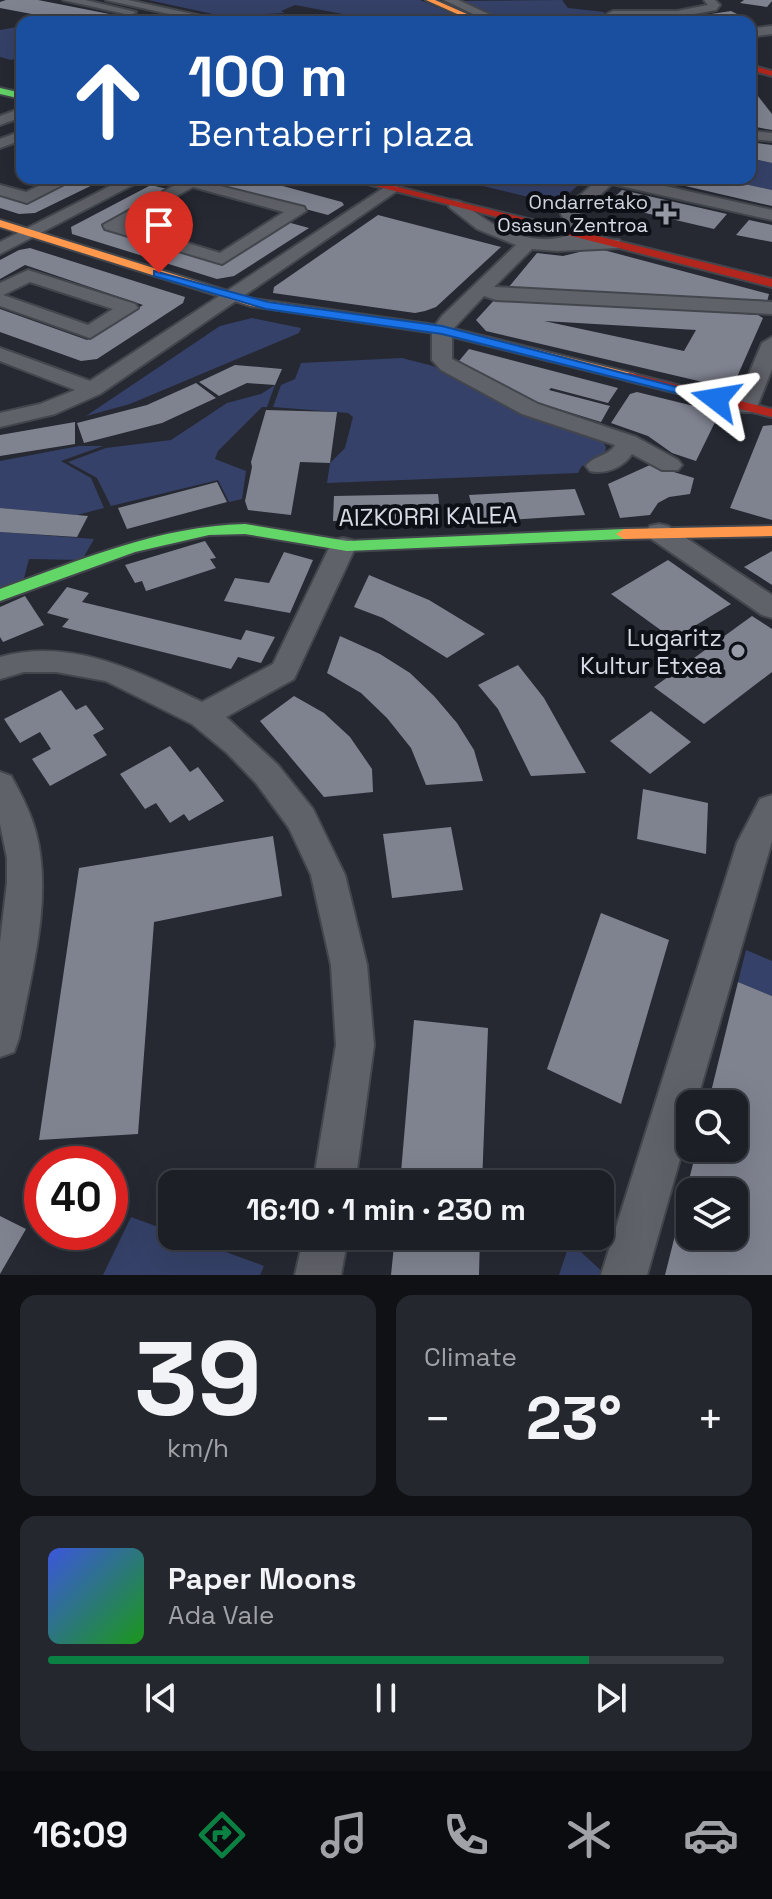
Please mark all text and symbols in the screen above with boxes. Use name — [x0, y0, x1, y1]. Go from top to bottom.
text: 100 m — [188, 41, 348, 112]
icon: ahead — [56, 48, 160, 152]
text: Bentaberri plaza — [188, 111, 474, 157]
place label: Ondarretako Osasun Zentroa — [497, 189, 648, 238]
pin — [125, 191, 193, 273]
icon: arrive — [137, 203, 181, 247]
marker: Ondarretako Osasun Zentroa — [655, 203, 677, 225]
position arrow — [674, 357, 758, 441]
street label: AIZKORRI KALEA — [338, 499, 518, 533]
place label: Lugaritz Kultur Etxea — [580, 622, 722, 681]
marker: Lugaritz Kultur Etxea — [729, 642, 747, 660]
map controls — [676, 1090, 748, 1250]
button: search — [676, 1090, 748, 1162]
speed limit sign: 40 — [24, 1146, 128, 1250]
button: layers — [676, 1178, 748, 1250]
text: 16:10 · 1 min · 230 m — [246, 1190, 526, 1229]
text: 39 — [134, 1313, 262, 1445]
text: Climate — [424, 1340, 517, 1374]
text: 23° — [526, 1380, 622, 1457]
text: − — [424, 1391, 451, 1447]
text: + — [697, 1391, 724, 1447]
text: km/h — [167, 1431, 229, 1465]
text: Paper Moons — [168, 1559, 357, 1598]
text: Ada Vale — [168, 1598, 274, 1632]
icon: previous — [139, 1676, 183, 1720]
icon: pause — [364, 1676, 408, 1720]
icon: next — [589, 1676, 633, 1720]
icon: directions — [194, 1807, 250, 1863]
icon: music — [316, 1807, 372, 1863]
icon: phone — [438, 1807, 494, 1863]
icon: climate — [561, 1807, 617, 1863]
icon: car — [683, 1807, 739, 1863]
text: 16:09 — [33, 1812, 128, 1858]

